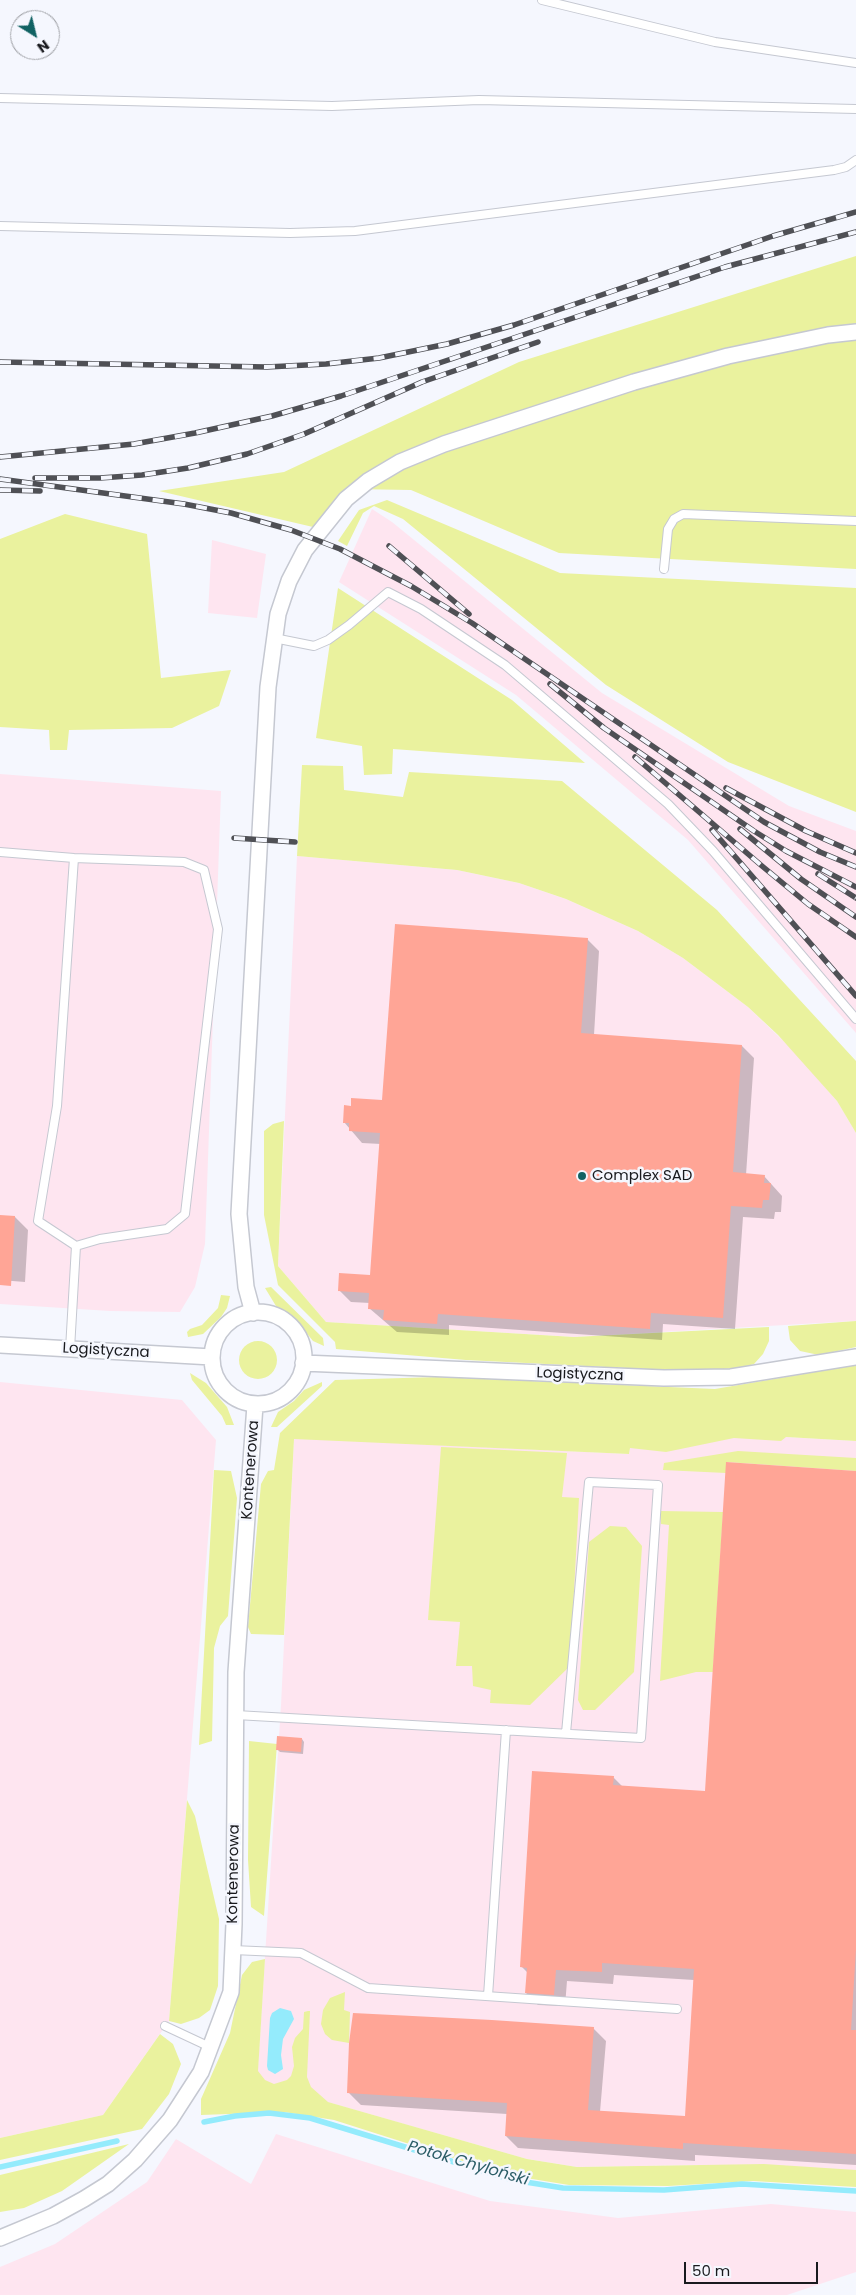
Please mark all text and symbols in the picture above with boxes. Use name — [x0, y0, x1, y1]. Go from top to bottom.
north arrow — [10, 10, 60, 60]
text: N — [33, 35, 53, 58]
place label: Complex SAD — [592, 1167, 692, 1185]
marker: Complex SAD — [576, 1170, 588, 1182]
street label: Logistyczna — [62, 1340, 150, 1362]
street label: Logistyczna — [536, 1364, 624, 1386]
street label: Kontenerowa — [239, 1420, 263, 1520]
street label: Kontenerowa — [224, 1824, 244, 1924]
water label: Potok Chyloński — [405, 2138, 531, 2190]
scale bar — [686, 2252, 820, 2284]
text: 50 m — [692, 2260, 730, 2281]

